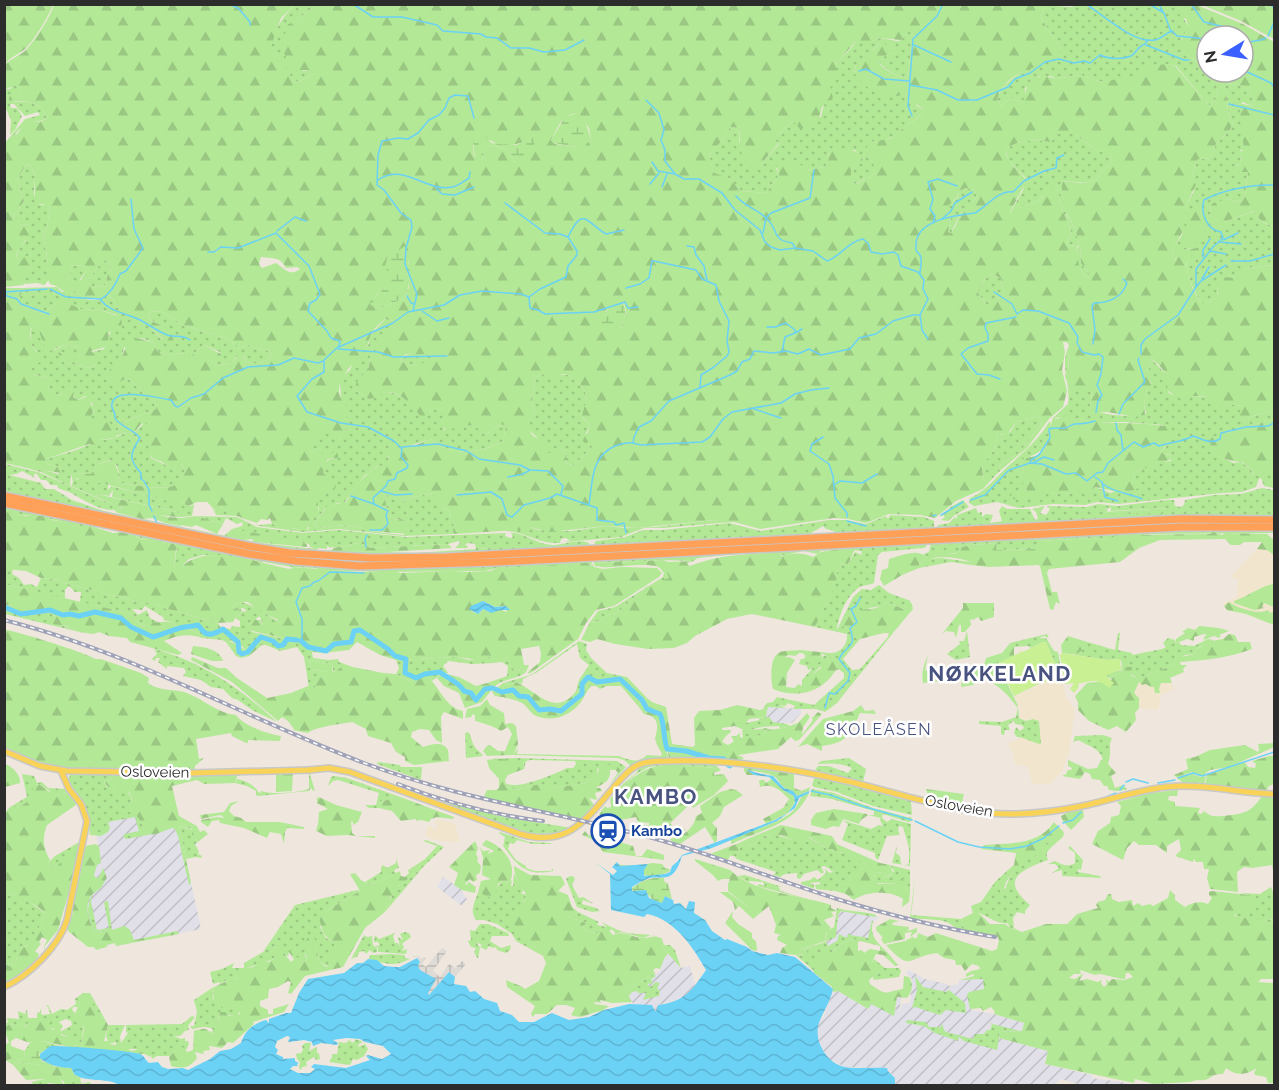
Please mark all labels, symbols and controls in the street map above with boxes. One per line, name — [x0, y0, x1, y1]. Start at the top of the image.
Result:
north arrow — [1195, 24, 1255, 84]
text: N — [1200, 49, 1221, 65]
district label: NØKKELAND — [928, 661, 1072, 686]
district label: SKOLEÅSEN — [826, 719, 932, 739]
street label: Osloveien — [121, 762, 189, 782]
district label: KAMBO — [614, 784, 698, 809]
street label: Osloveien — [924, 791, 994, 821]
station icon: Kambo — [590, 813, 626, 849]
place label: Kambo — [631, 822, 682, 840]

